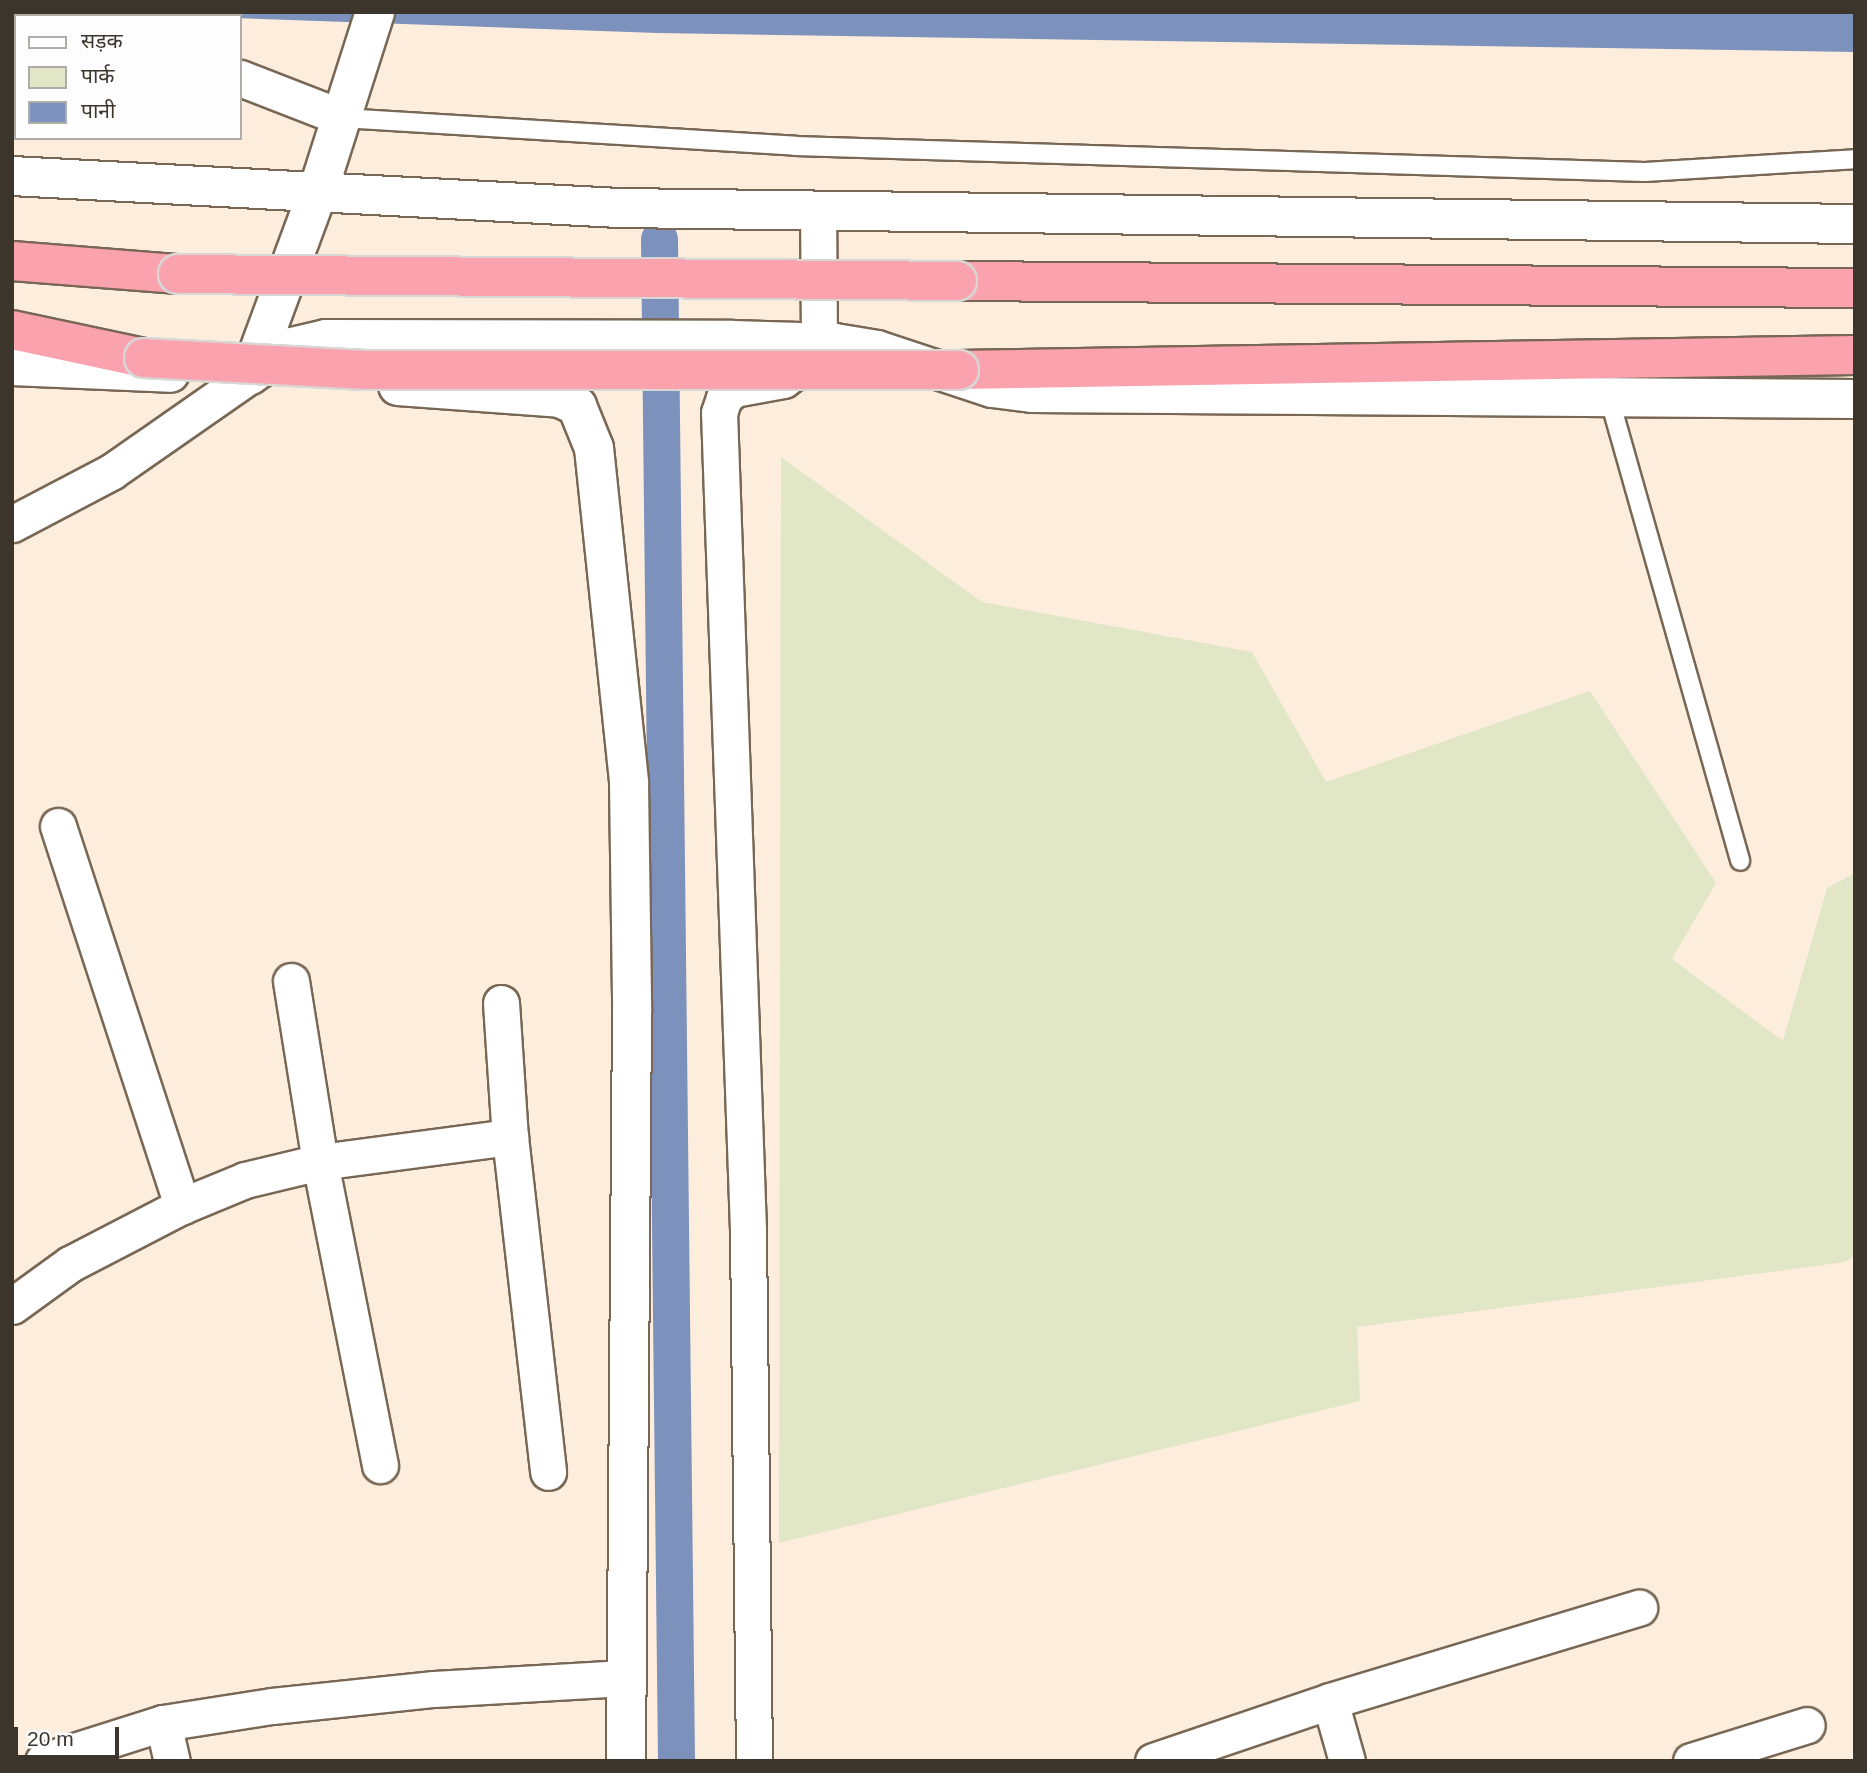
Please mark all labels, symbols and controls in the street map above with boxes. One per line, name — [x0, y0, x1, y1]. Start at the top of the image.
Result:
legend — [14, 14, 242, 140]
text: सड़क — [81, 29, 123, 52]
text: पार्क — [81, 64, 115, 87]
text: पानी — [81, 99, 115, 122]
scale bar — [18, 1714, 122, 1758]
text: 20 m — [27, 1727, 74, 1750]

